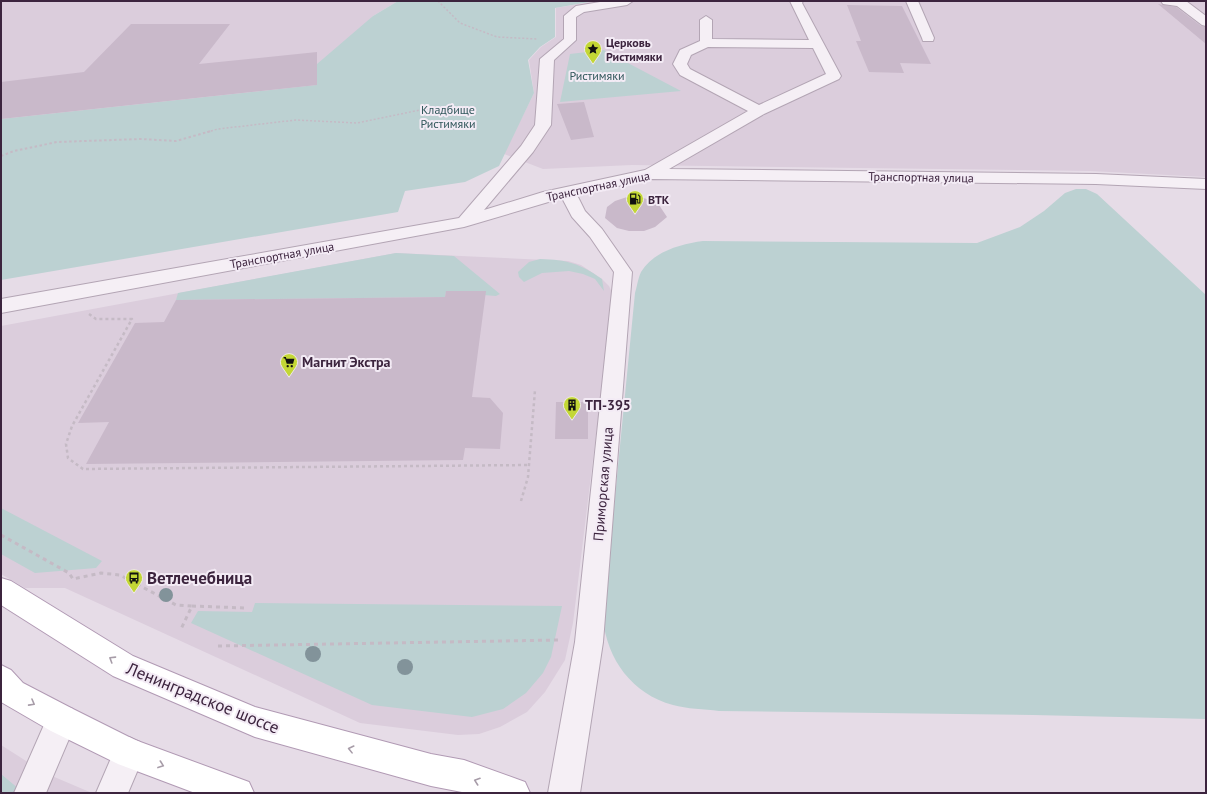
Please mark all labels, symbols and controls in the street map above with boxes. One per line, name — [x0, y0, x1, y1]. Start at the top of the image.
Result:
place label: Церковь Ристимяки — [606, 35, 662, 64]
place icon: Церковь Ристимяки — [583, 39, 603, 64]
park label: Ристимяки — [569, 68, 625, 83]
park label: Кладбище Ристимяки — [420, 102, 476, 131]
street label: Транспортная улица — [545, 168, 651, 204]
street label: Транспортная улица — [868, 169, 974, 185]
fuel station icon: ВТК — [625, 189, 645, 214]
place label: ВТК — [648, 192, 670, 207]
street label: Транспортная улица — [229, 238, 335, 272]
supermarket icon: Магнит Экстра — [279, 352, 299, 377]
place label: Магнит Экстра — [302, 353, 391, 371]
building icon: ТП-395 — [562, 395, 582, 420]
place label: ТП-395 — [585, 396, 631, 414]
street label: Приморская улица — [589, 426, 617, 542]
place label: Ветлечебница — [147, 567, 252, 589]
bus stop icon: Ветлечебница — [124, 568, 144, 593]
one-way arrow — [109, 657, 116, 664]
street label: Ленинградское шоссе — [123, 657, 283, 739]
one-way arrow — [28, 698, 35, 706]
one-way arrow — [348, 745, 355, 754]
one-way arrow — [158, 760, 165, 769]
one-way arrow — [474, 777, 481, 785]

